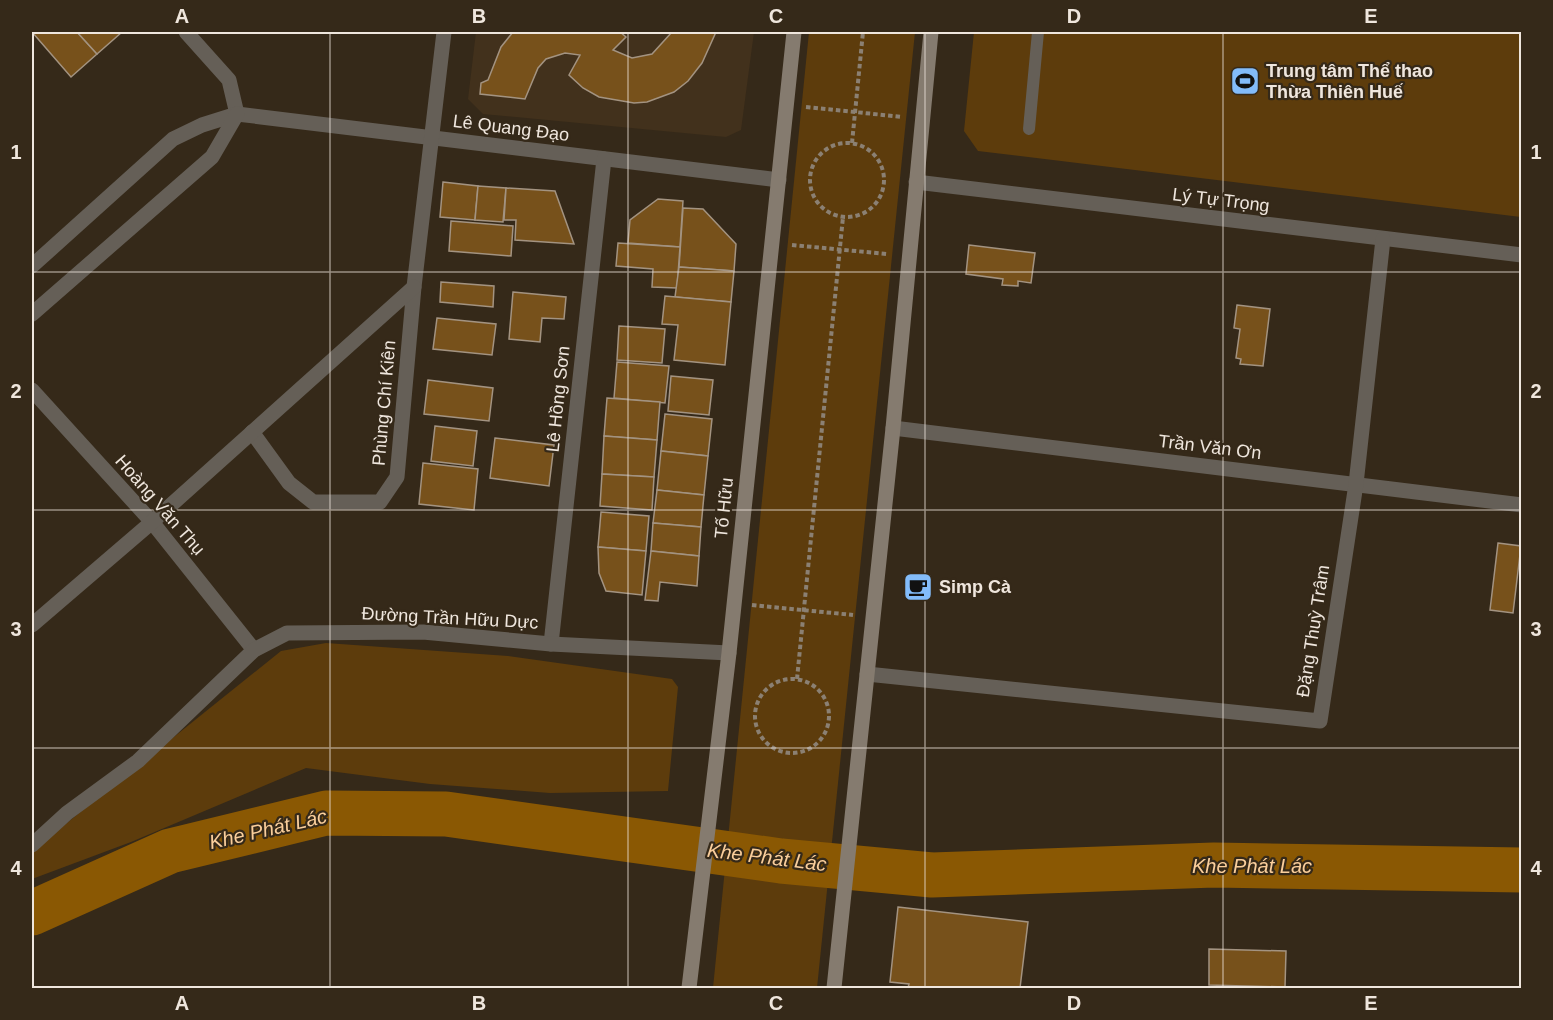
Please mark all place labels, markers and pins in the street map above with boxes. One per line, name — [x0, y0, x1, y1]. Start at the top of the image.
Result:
place label: Trung tâm Thể thao Thừa Thiên Huế — [1266, 61, 1433, 102]
sports icon: Trung tâm Thể thao Thừa Thiên Huế — [1229, 65, 1261, 97]
cafe icon: Simp Cà — [902, 571, 934, 603]
place label: Simp Cà — [939, 577, 1012, 597]

